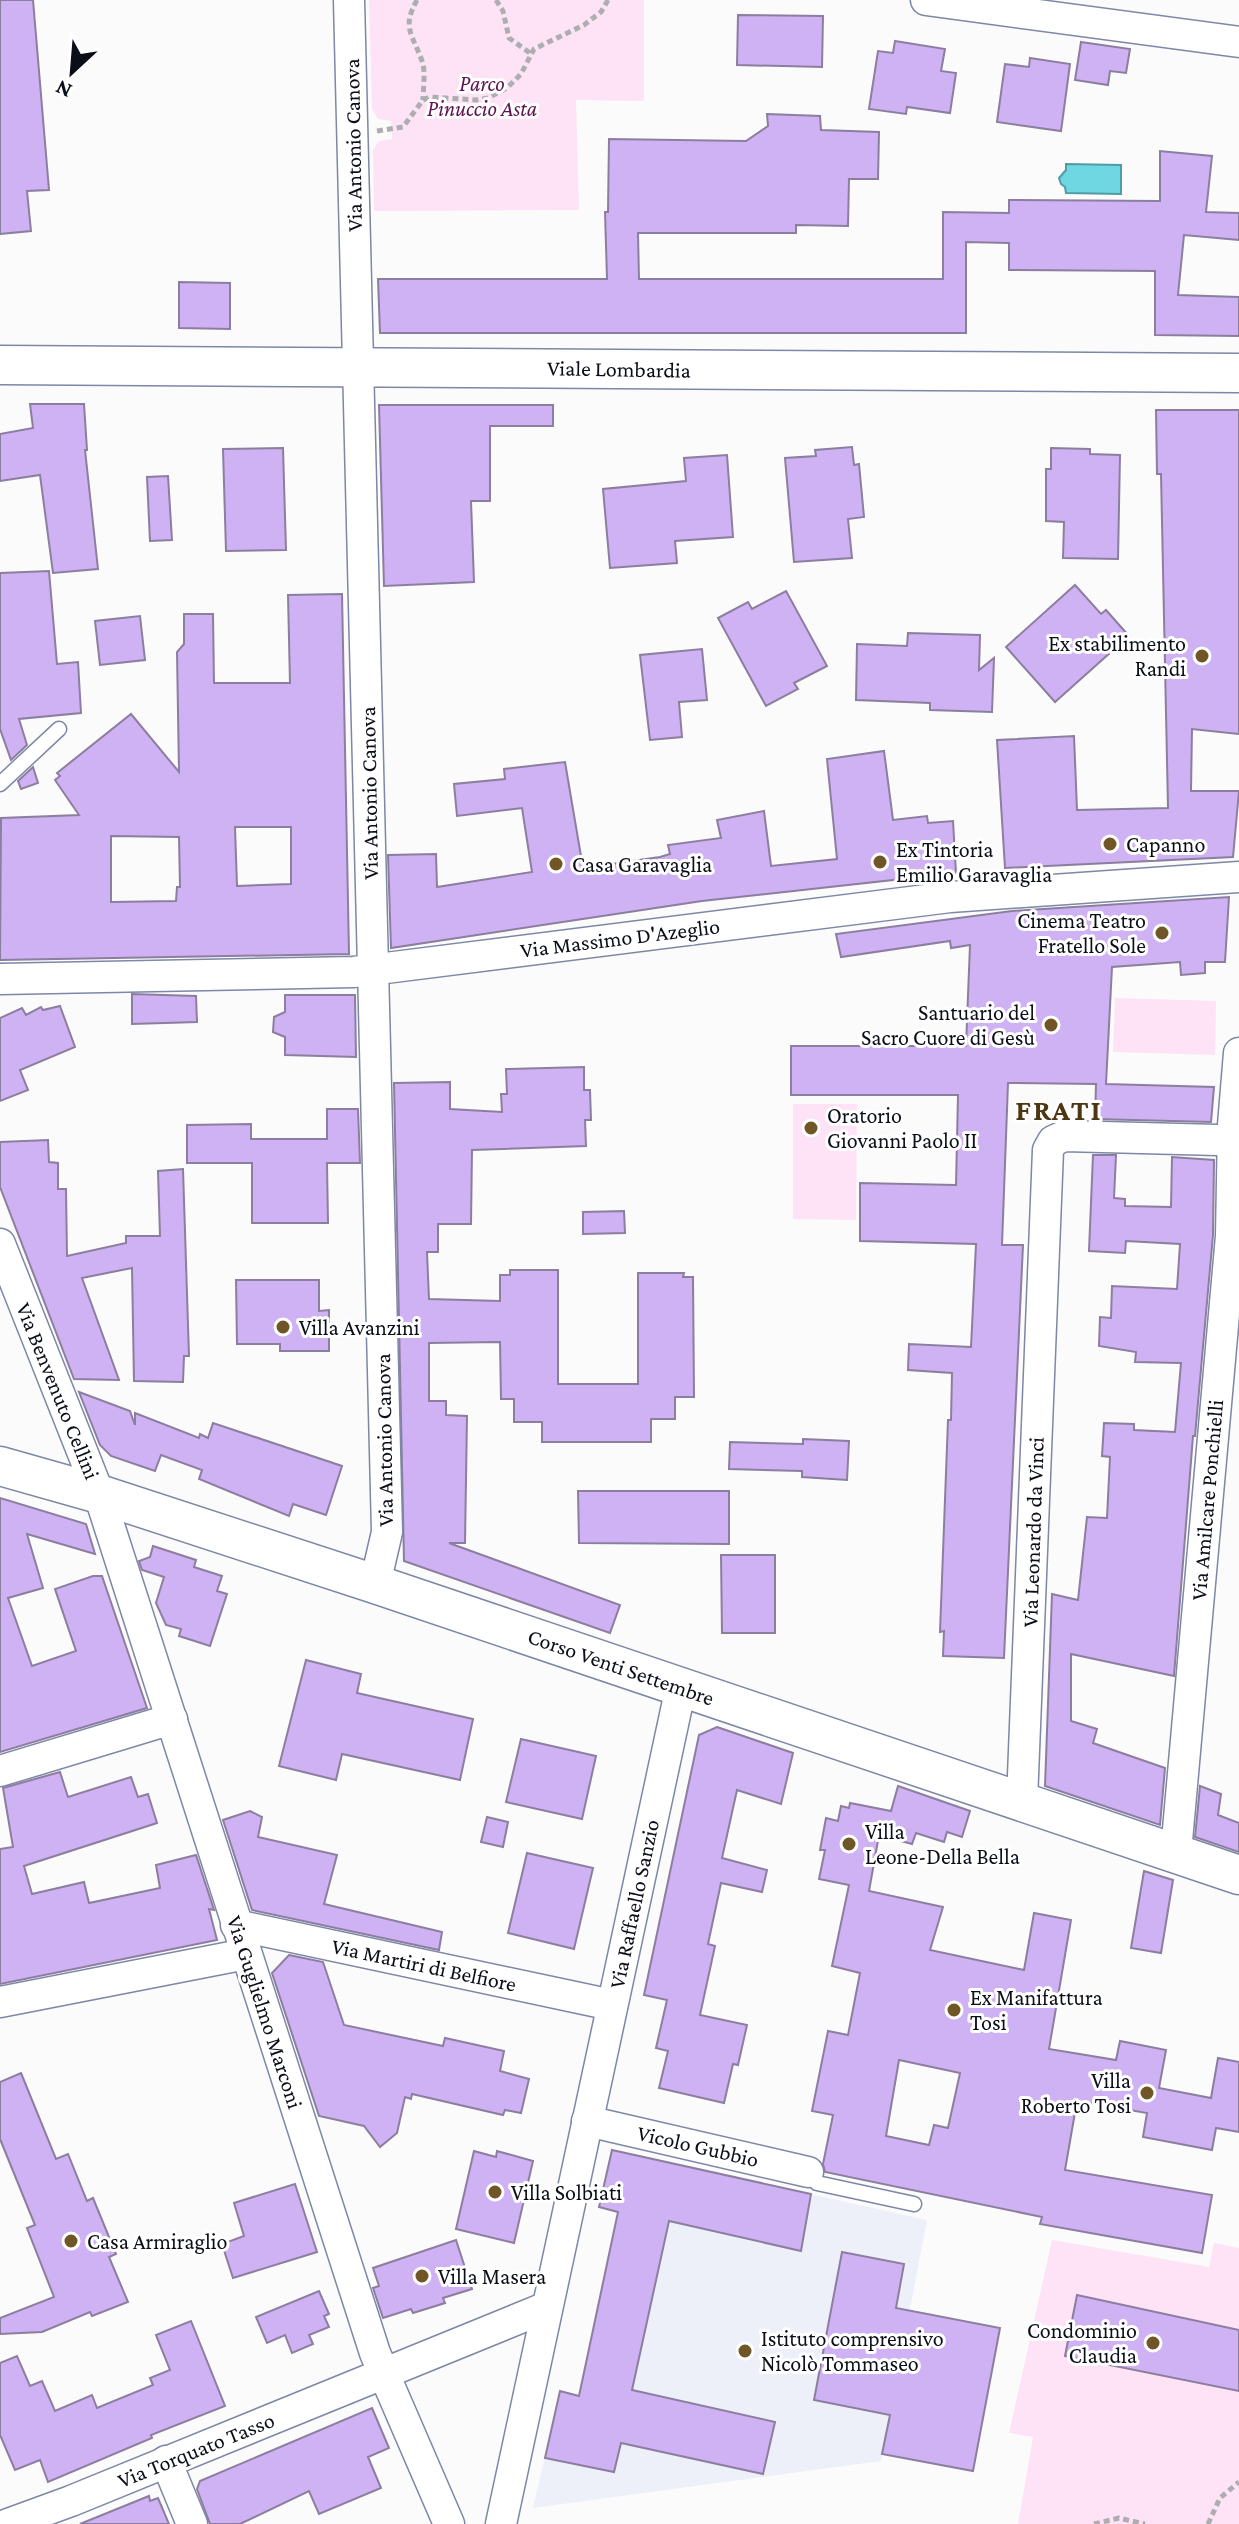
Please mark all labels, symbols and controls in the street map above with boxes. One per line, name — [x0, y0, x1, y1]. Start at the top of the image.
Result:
north arrow — [32, 32, 112, 112]
street label: Via Antonio Canova — [339, 58, 367, 232]
park label: Parco Pinuccio Asta — [427, 71, 537, 121]
text: N — [51, 75, 76, 104]
street label: Viale Lombardia — [547, 355, 691, 383]
place label: Ex stabilimento Randi — [1048, 631, 1186, 681]
marker: Ex stabilimento Randi — [1193, 647, 1211, 665]
street label: Via Antonio Canova — [355, 706, 383, 880]
place label: Capanno — [1126, 832, 1205, 857]
marker: Capanno — [1101, 835, 1119, 853]
place label: Ex Tintoria Emilio Garavaglia — [896, 837, 1052, 887]
place label: Casa Garavaglia — [572, 852, 712, 877]
marker: Ex Tintoria Emilio Garavaglia — [871, 853, 889, 871]
marker: Casa Garavaglia — [547, 855, 565, 873]
place label: Cinema Teatro Fratello Sole — [1017, 908, 1146, 958]
street label: Via Massimo D'Azeglio — [519, 913, 721, 963]
marker: Cinema Teatro Fratello Sole — [1153, 924, 1171, 942]
place label: Santuario del Sacro Cuore di Gesù — [861, 1000, 1035, 1050]
marker: Santuario del Sacro Cuore di Gesù — [1042, 1016, 1060, 1034]
district label: FRATI — [1015, 1093, 1103, 1126]
place label: Oratorio Giovanni Paolo II — [827, 1103, 977, 1153]
marker: Oratorio Giovanni Paolo II — [802, 1119, 820, 1137]
street label: Via Benvenuto Cellini — [11, 1299, 105, 1483]
place label: Villa Avanzini — [299, 1315, 420, 1340]
marker: Villa Avanzini — [274, 1318, 292, 1336]
street label: Via Antonio Canova — [370, 1353, 398, 1527]
street label: Via Amilcare Ponchielli — [1186, 1398, 1228, 1601]
street label: Via Leonardo da Vinci — [1017, 1436, 1049, 1628]
street label: Corso Venti Settembre — [525, 1623, 717, 1711]
street label: Via Raffaello Sanzio — [604, 1817, 664, 1991]
place label: Villa Leone-Della Bella — [865, 1819, 1020, 1869]
marker: Villa Leone-Della Bella — [840, 1835, 858, 1853]
street label: Via Guglielmo Marconi — [222, 1912, 308, 2112]
street label: Via Martiri di Belfiore — [330, 1933, 518, 1997]
place label: Ex Manifattura Tosi — [970, 1985, 1103, 2035]
marker: Ex Manifattura Tosi — [945, 2001, 963, 2019]
place label: Villa Roberto Tosi — [1021, 2068, 1131, 2118]
marker: Villa Roberto Tosi — [1138, 2084, 1156, 2102]
street label: Vicolo Gubbio — [635, 2120, 761, 2172]
place label: Villa Solbiati — [511, 2180, 622, 2205]
marker: Villa Solbiati — [486, 2183, 504, 2201]
place label: Casa Armiraglio — [87, 2229, 228, 2254]
marker: Casa Armiraglio — [62, 2232, 80, 2250]
place label: Villa Masera — [438, 2264, 546, 2289]
marker: Villa Masera — [413, 2267, 431, 2285]
place label: Condominio Claudia — [1027, 2318, 1137, 2368]
place label: Istituto comprensivo Nicolò Tommaseo — [761, 2326, 944, 2376]
marker: Condominio Claudia — [1144, 2334, 1162, 2352]
marker: Istituto comprensivo Nicolò Tommaseo — [736, 2342, 754, 2360]
street label: Via Torquato Tasso — [114, 2407, 278, 2493]

